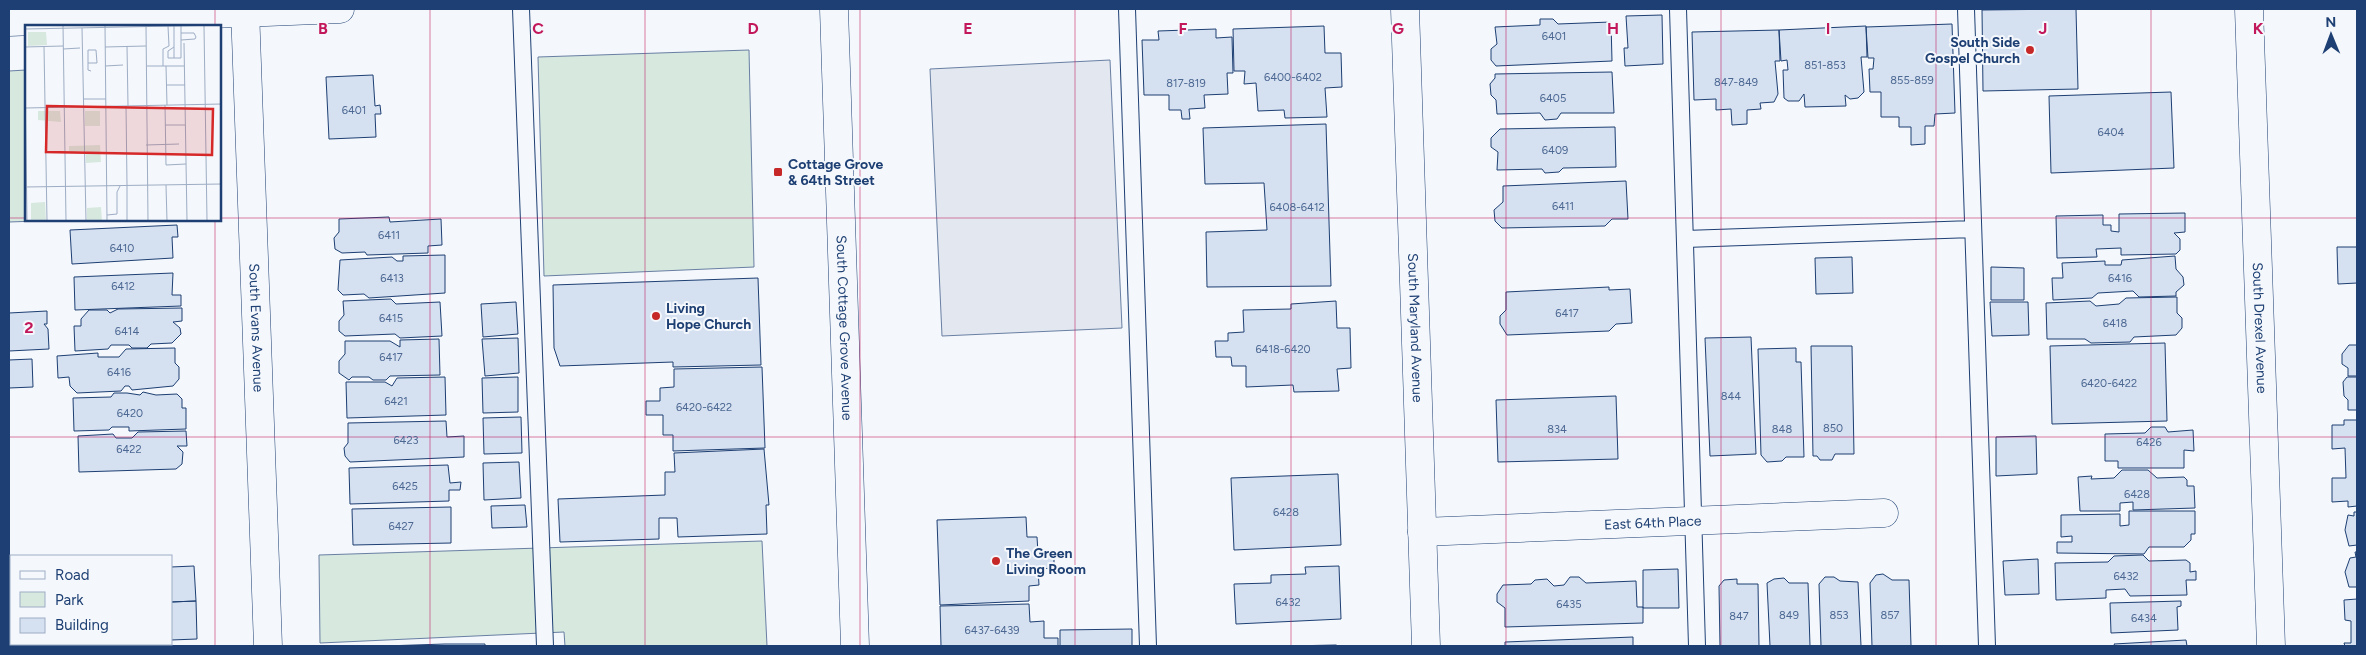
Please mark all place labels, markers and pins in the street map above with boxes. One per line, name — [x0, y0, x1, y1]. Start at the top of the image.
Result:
place label: South Side Gospel Church — [1925, 34, 2020, 67]
marker: South Side Gospel Church — [2024, 44, 2036, 56]
place label: Cottage Grove & 64th Street — [788, 156, 883, 189]
marker: Cottage Grove & 64th Street — [772, 166, 784, 178]
place label: Living Hope Church — [666, 300, 751, 333]
marker: Living Hope Church — [650, 310, 662, 322]
place label: The Green Living Room — [1006, 545, 1086, 578]
marker: The Green Living Room — [990, 555, 1002, 567]

